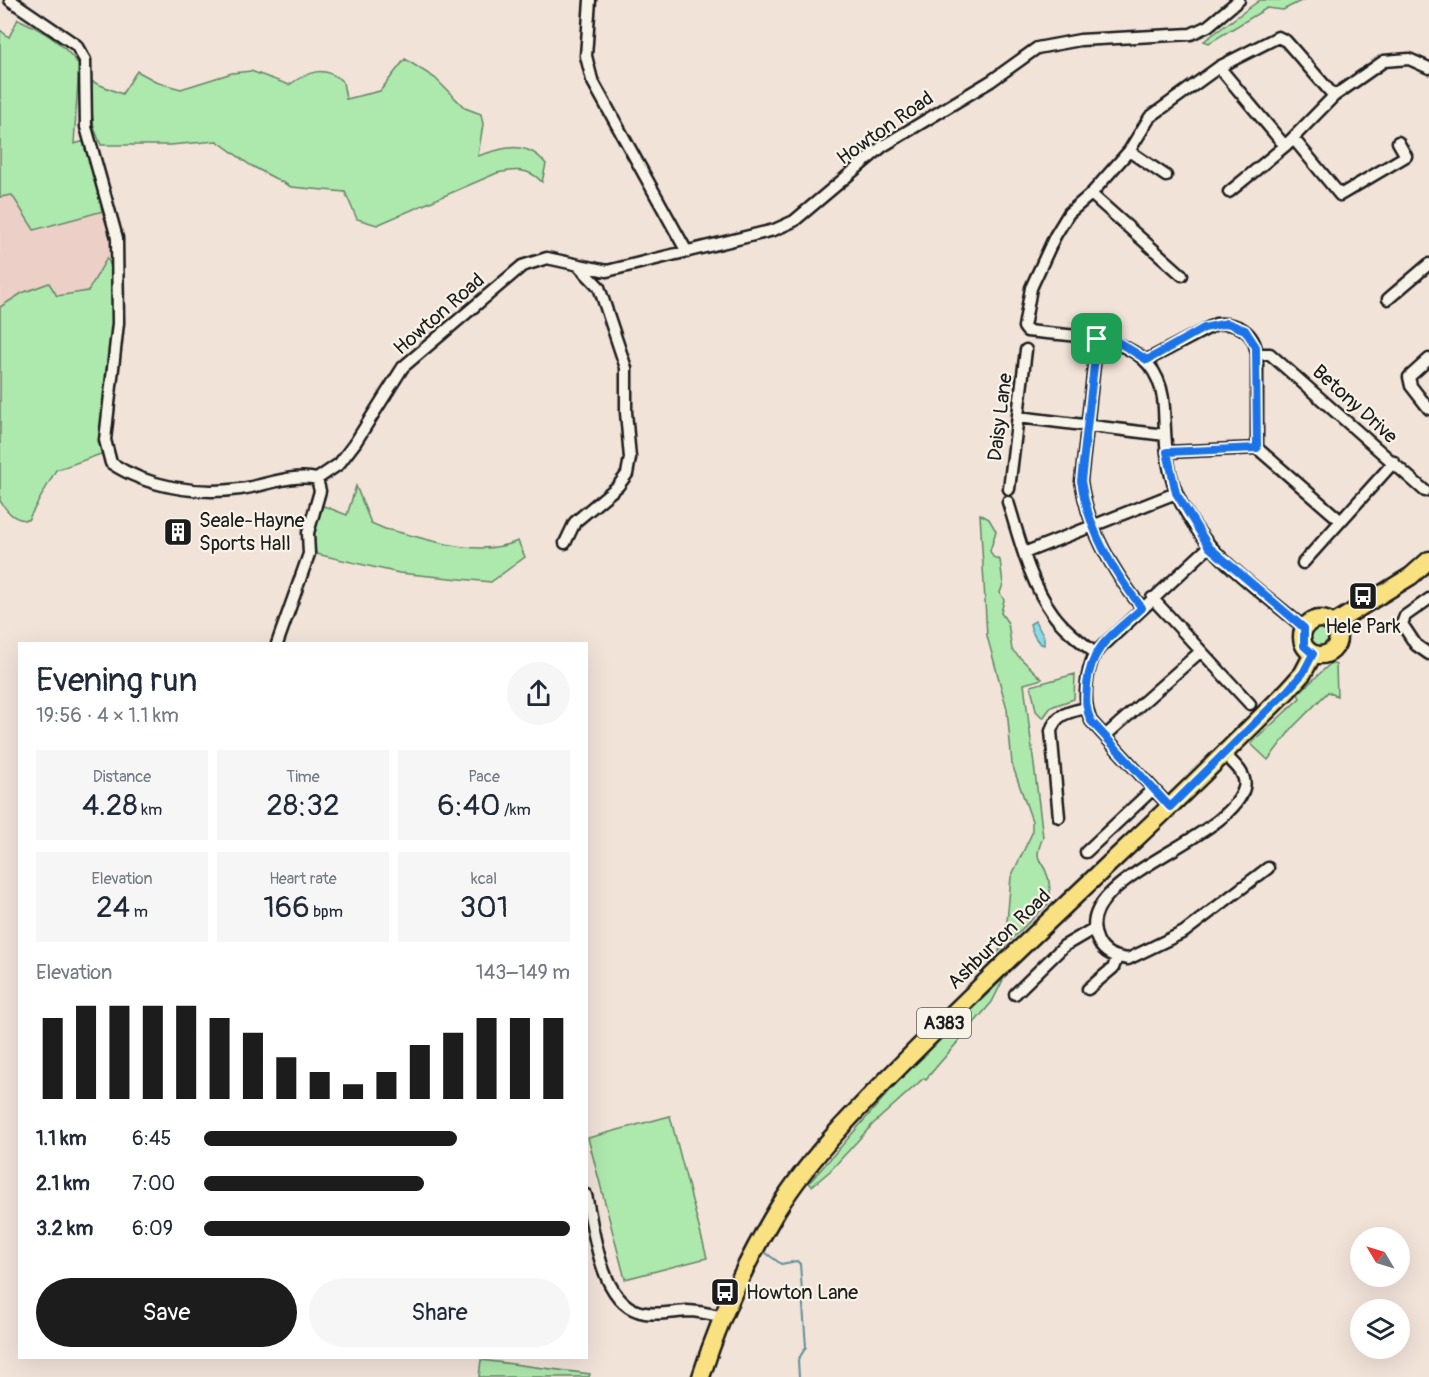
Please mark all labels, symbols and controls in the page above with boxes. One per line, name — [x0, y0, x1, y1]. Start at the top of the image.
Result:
street label: Howton Road — [832, 86, 938, 170]
street label: Howton Road — [388, 268, 490, 360]
pin — [1071, 313, 1122, 364]
icon: arrive — [1080, 322, 1113, 355]
street label: Betony Drive — [1307, 359, 1403, 449]
street label: Daisy Lane — [982, 371, 1018, 462]
place label: Seale-Hayne Sports Hall — [199, 508, 305, 556]
building icon: Seale-Hayne Sports Hall — [162, 516, 194, 548]
bus stop icon: Hele Park — [1347, 580, 1379, 612]
place label: Hele Park — [1325, 614, 1402, 639]
text: Evening run — [36, 660, 197, 701]
button: share — [507, 662, 570, 725]
text: 19:56 · 4 × 1.1 km — [36, 703, 179, 728]
text: Distance — [93, 767, 151, 787]
text: Time — [286, 767, 320, 787]
text: Pace — [468, 767, 500, 787]
text: 4.28 — [82, 787, 138, 824]
text: 28:32 — [266, 787, 340, 824]
text: 6:40 — [437, 787, 501, 824]
text: km — [138, 800, 162, 820]
text: /km — [501, 800, 531, 820]
text: Elevation — [92, 869, 152, 889]
text: Heart rate — [269, 869, 337, 889]
text: kcal — [471, 869, 497, 889]
street label: Ashburton Road — [942, 883, 1056, 995]
text: 24 — [96, 889, 130, 926]
text: 166 — [263, 889, 310, 926]
text: 301 — [460, 889, 508, 926]
text: m — [130, 902, 148, 922]
text: bpm — [310, 902, 343, 922]
text: Elevation — [36, 960, 112, 985]
text: 143–149 m — [476, 960, 570, 985]
road number: A383 — [917, 1008, 971, 1038]
text: 1.1 km — [36, 1126, 86, 1151]
text: 6:45 — [132, 1126, 171, 1151]
text: 2.1 km — [36, 1171, 90, 1196]
text: 7:00 — [132, 1171, 175, 1196]
text: 3.2 km — [36, 1216, 93, 1241]
text: 6:09 — [132, 1216, 173, 1241]
north arrow — [1350, 1227, 1410, 1287]
map controls — [1350, 1227, 1410, 1359]
bus stop icon: Howton Lane — [709, 1276, 741, 1308]
button: Save — [36, 1278, 297, 1347]
button: Share — [309, 1278, 570, 1347]
place label: Howton Lane — [746, 1280, 858, 1305]
button: layers — [1350, 1299, 1410, 1359]

